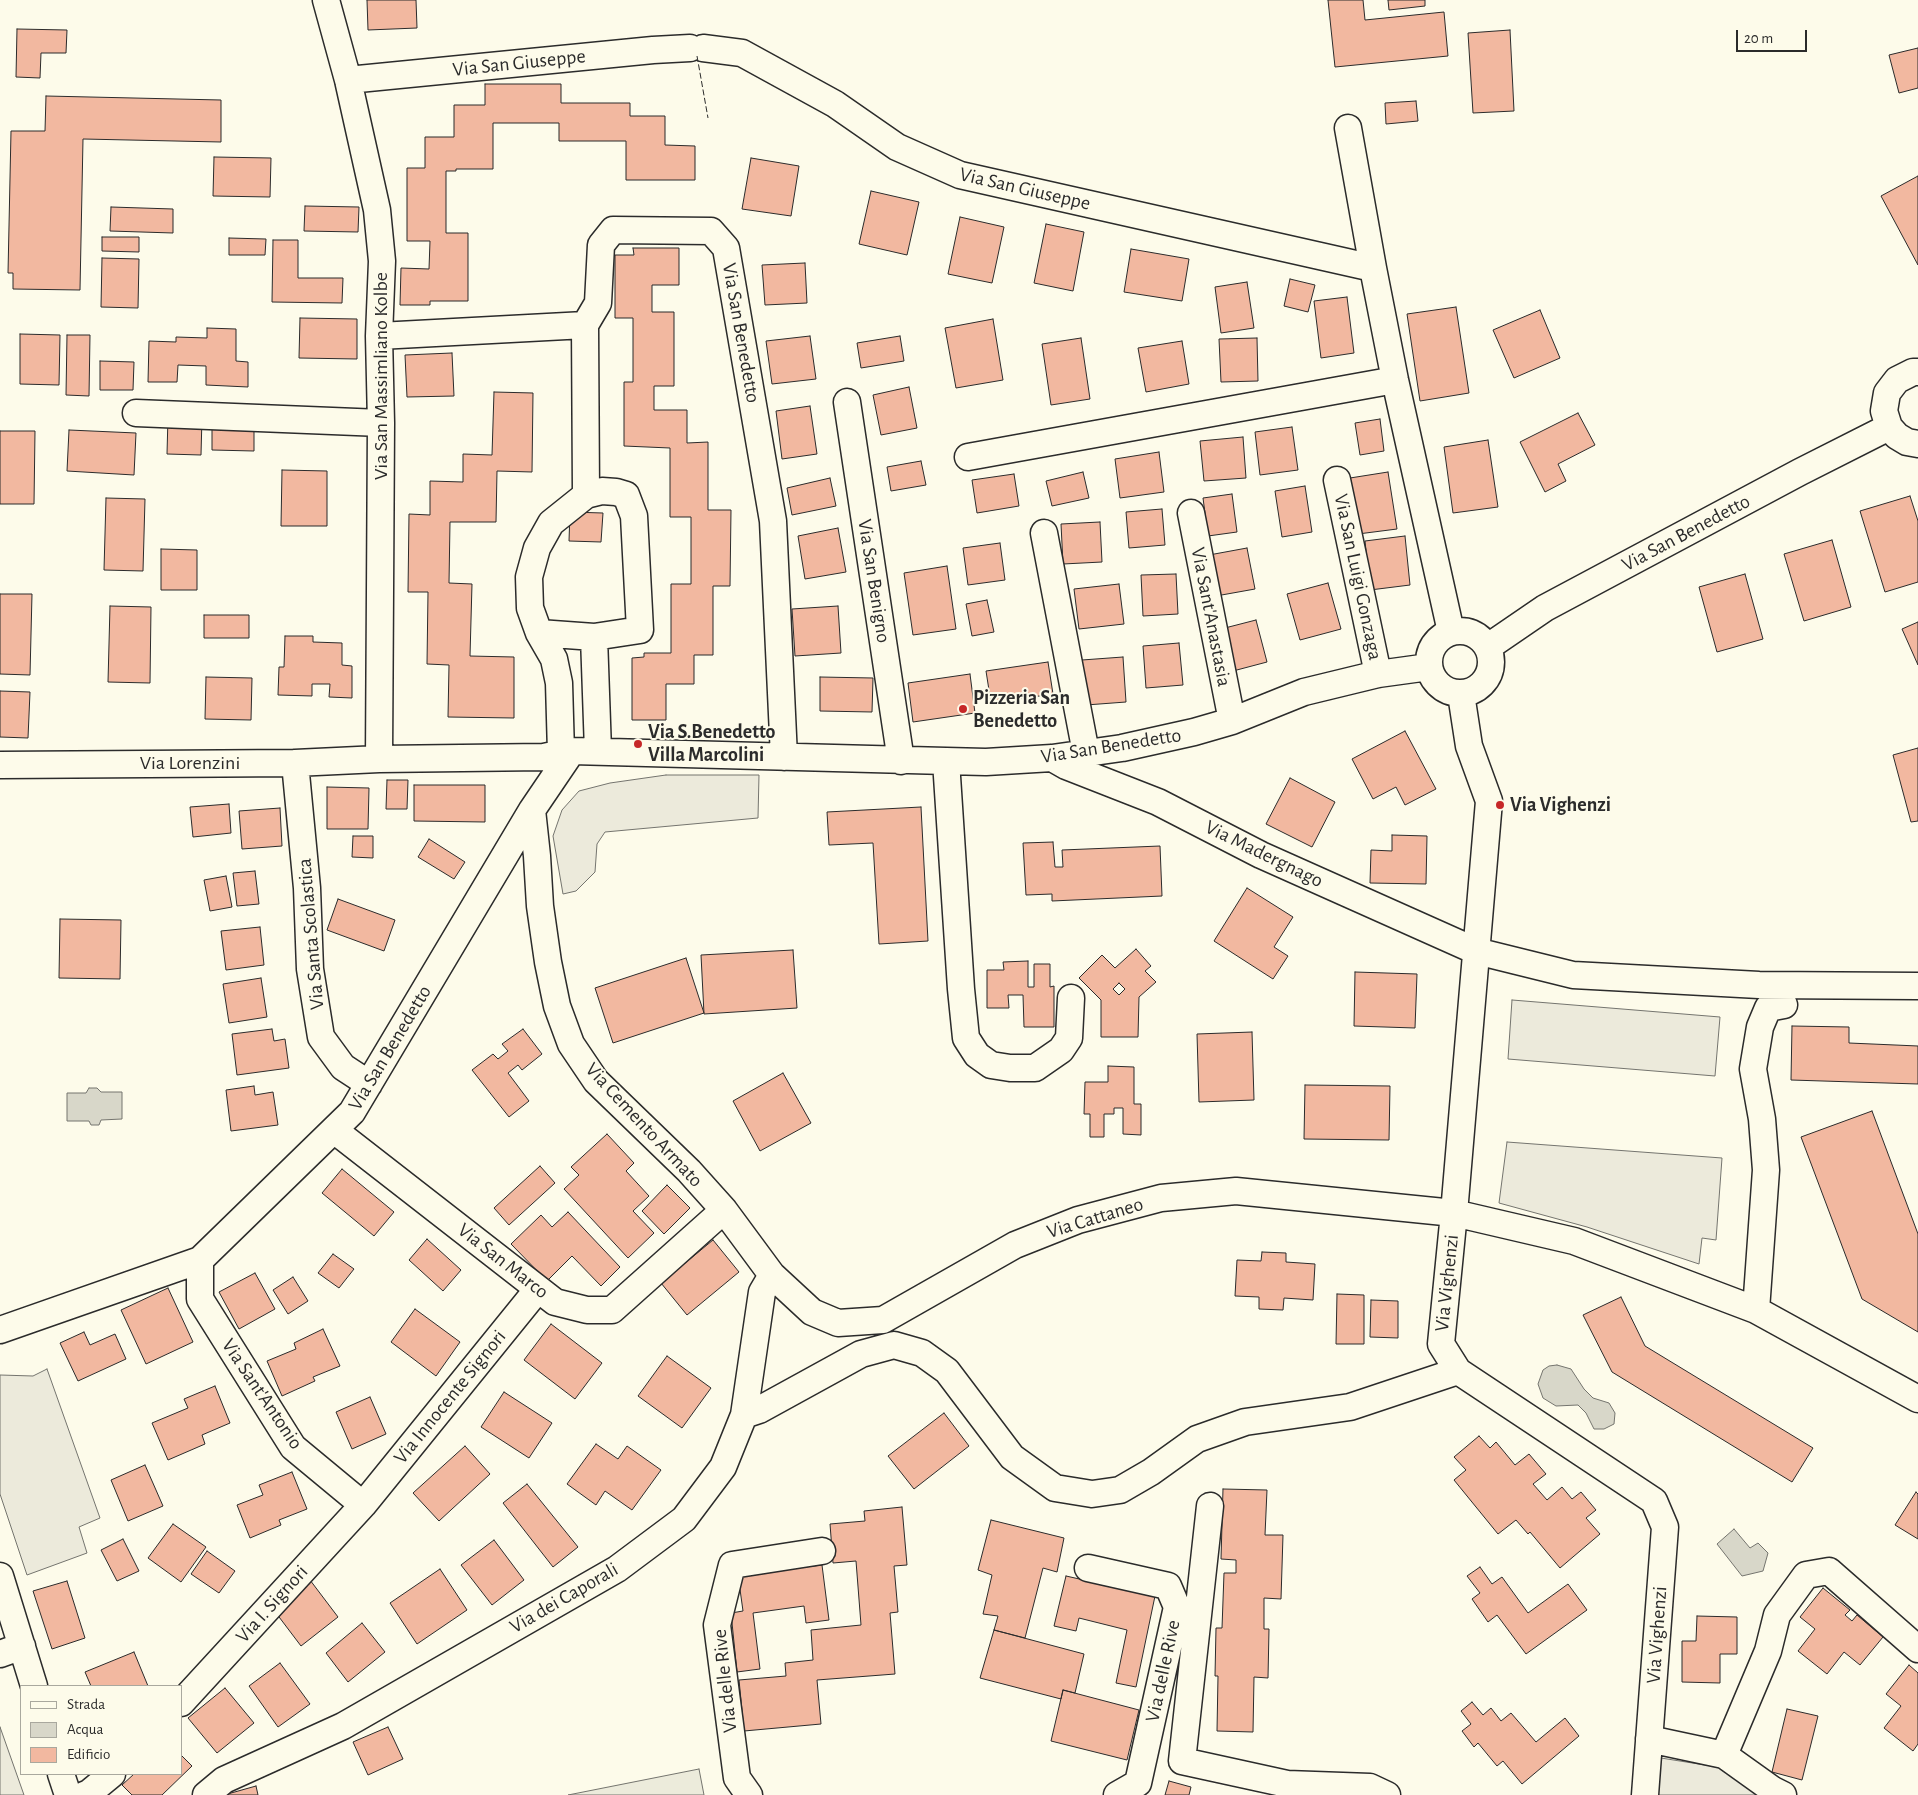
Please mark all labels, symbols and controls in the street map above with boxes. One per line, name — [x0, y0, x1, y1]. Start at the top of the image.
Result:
scale bar — [1738, 20, 1809, 52]
text: 20 m — [1744, 31, 1773, 46]
street label: Via San Giuseppe — [451, 44, 587, 82]
street label: Via San Giuseppe — [957, 162, 1093, 216]
street label: Via San Benedetto — [717, 261, 765, 405]
street label: Via San Massimliano Kolbe — [369, 272, 393, 480]
street label: Via San Benedetto — [1618, 489, 1754, 577]
street label: Via San Luigi Gonzaga — [1329, 492, 1387, 662]
street label: Via San Benigno — [852, 517, 896, 645]
street label: Via Sant'Anastasia — [1186, 545, 1236, 689]
place label: Pizzeria San Benedetto — [973, 686, 1070, 733]
marker: Pizzeria San Benedetto — [957, 703, 969, 715]
place label: Via S.Benedetto Villa Marcolini — [648, 720, 775, 767]
street label: Via San Benedetto — [1039, 723, 1183, 769]
marker: Via S.Benedetto Villa Marcolini — [632, 738, 644, 750]
street label: Via Lorenzini — [140, 751, 240, 775]
place label: Via Vighenzi — [1510, 793, 1611, 817]
marker: Via Vighenzi — [1494, 799, 1506, 811]
street label: Via Madergnago — [1201, 815, 1327, 893]
street label: Via Santa Scolastica — [292, 857, 330, 1011]
street label: Via San Benedetto — [343, 981, 437, 1115]
street label: Via Cemento Armato — [580, 1058, 708, 1192]
street label: Via Cattaneo — [1044, 1192, 1146, 1244]
street label: Via San Marco — [453, 1218, 553, 1304]
street label: Via Vighenzi — [1430, 1233, 1464, 1333]
street label: Via Innocente Signori — [389, 1325, 511, 1469]
street label: Via Sant'Antonio — [216, 1334, 308, 1454]
street label: Via dei Caporali — [506, 1557, 622, 1639]
street label: Via I. Signori — [231, 1560, 313, 1648]
street label: Via Vighenzi — [1642, 1586, 1672, 1684]
street label: Via delle Rive — [1140, 1618, 1186, 1724]
street label: Via delle Rive — [708, 1628, 742, 1734]
legend — [20, 1685, 182, 1775]
text: Strada — [67, 1697, 105, 1712]
text: Acqua — [67, 1722, 103, 1737]
text: Edificio — [67, 1747, 110, 1762]

